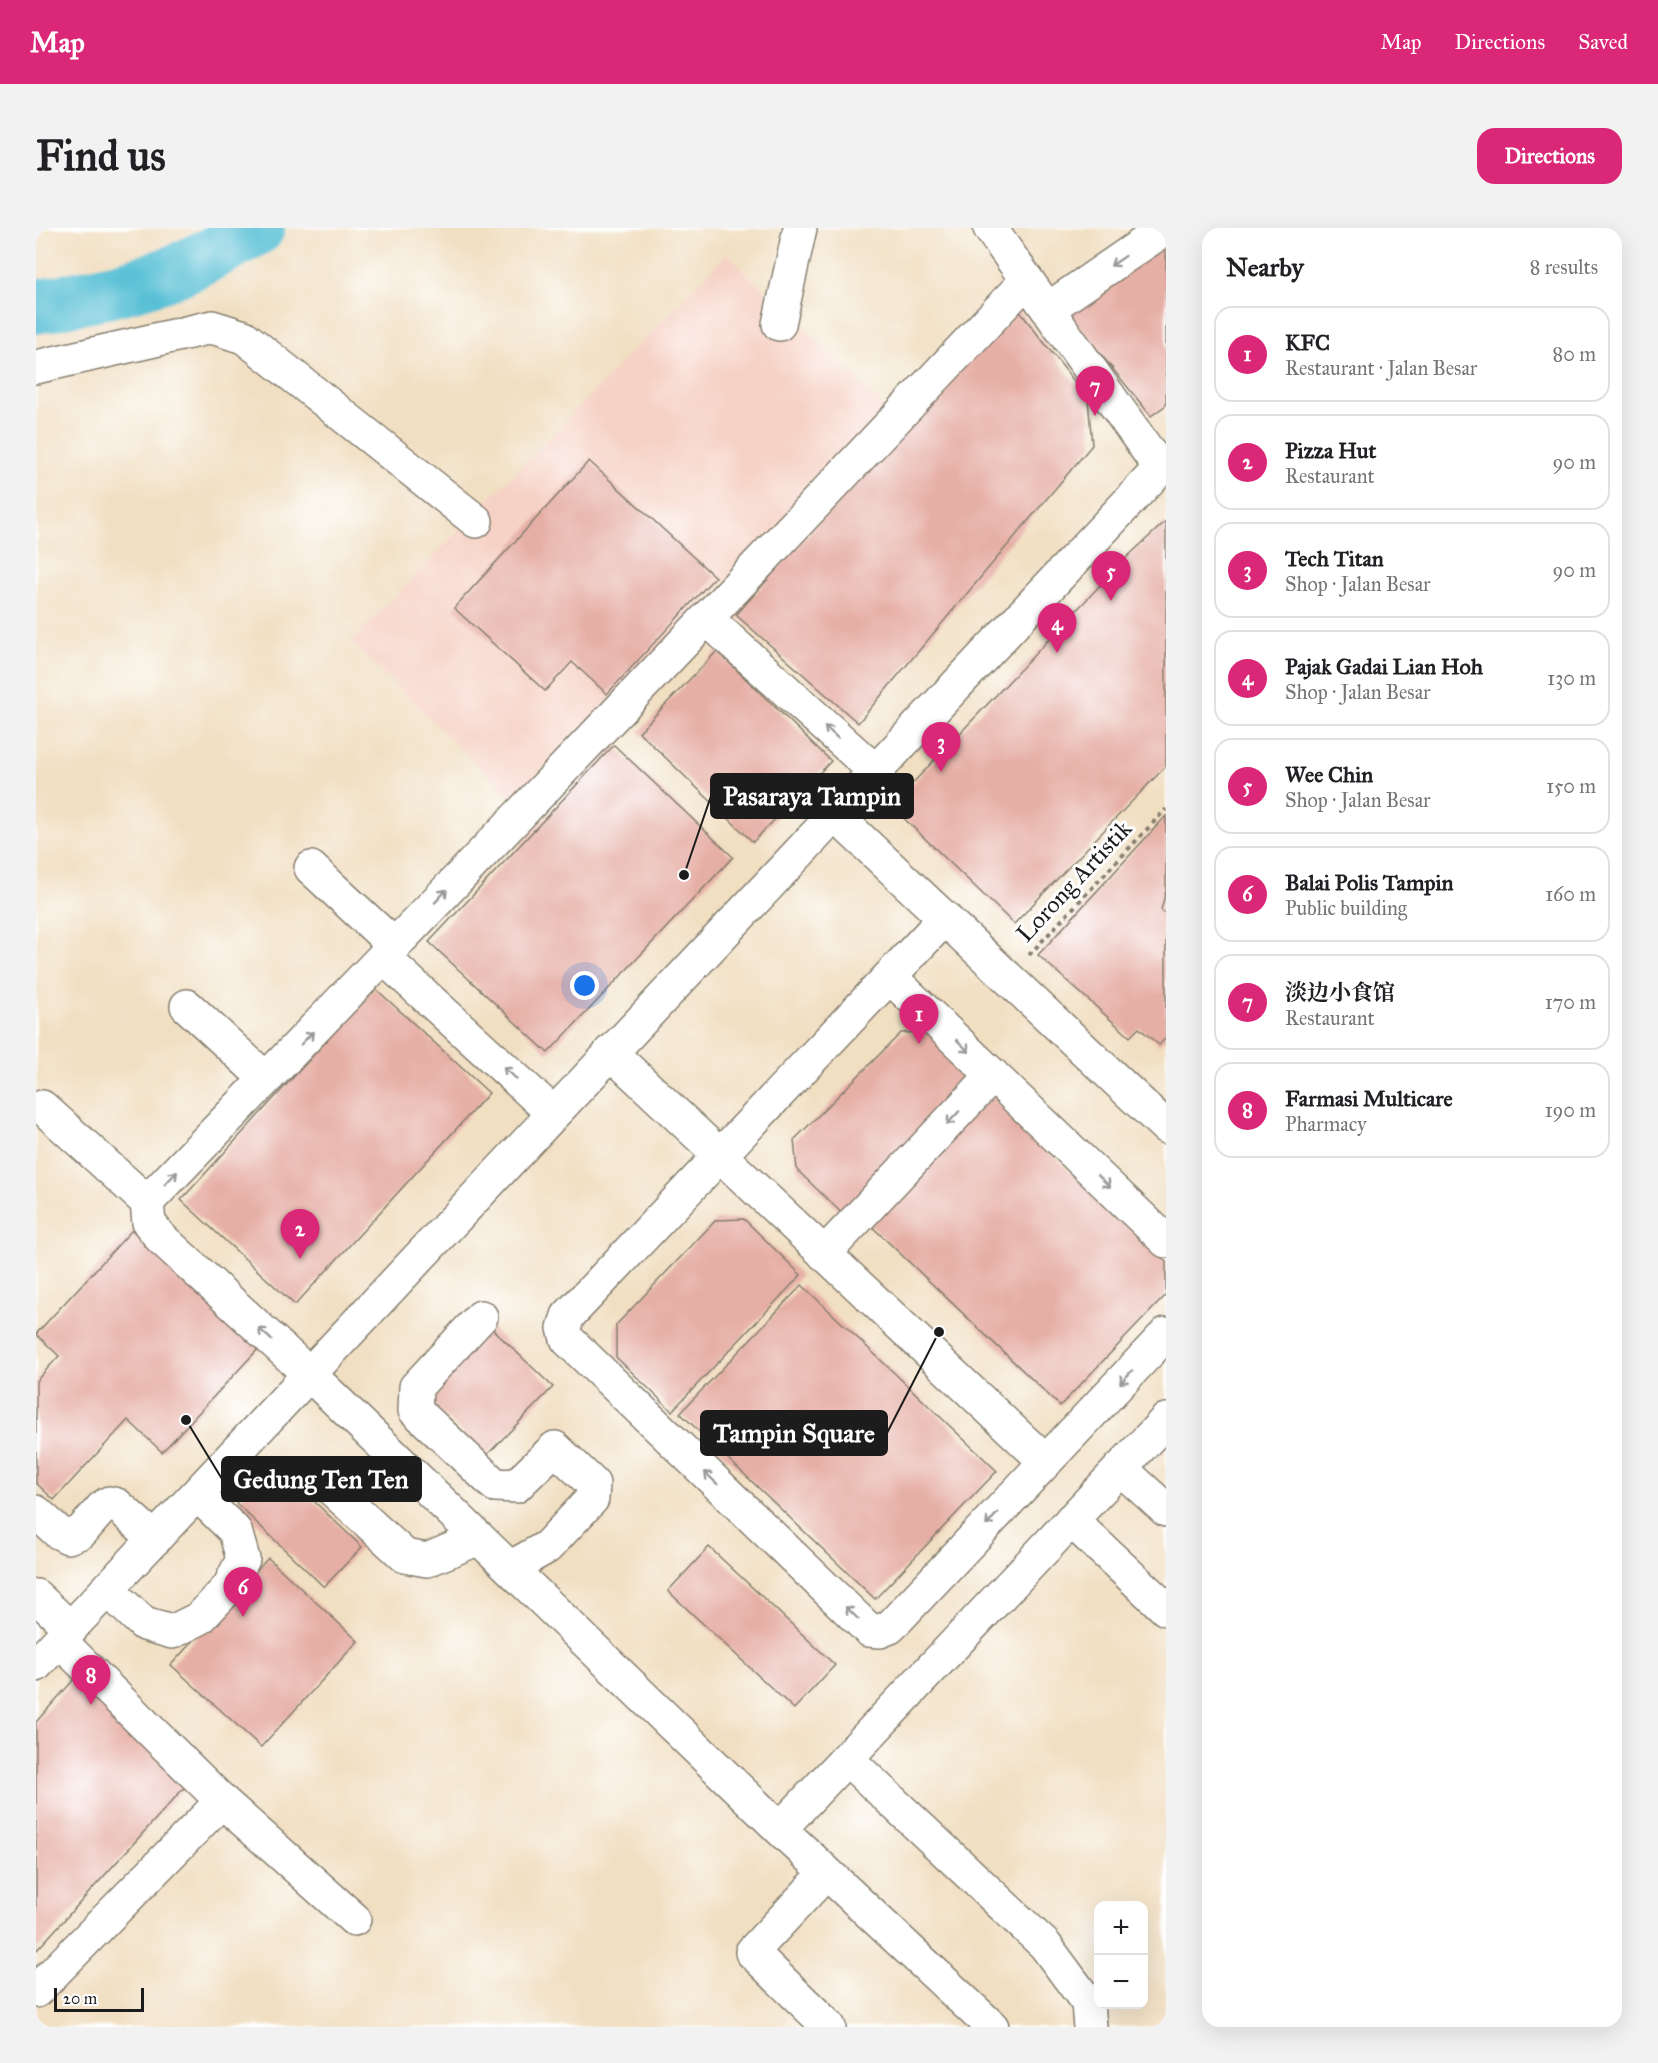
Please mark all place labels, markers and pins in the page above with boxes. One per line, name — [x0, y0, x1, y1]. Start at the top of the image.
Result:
pin: 7 — [1076, 366, 1114, 416]
pin: 5 — [1092, 552, 1130, 601]
pin: 4 — [1038, 604, 1076, 653]
pin: 3 — [922, 722, 960, 772]
callout: Pasaraya Tampin — [711, 774, 913, 818]
pin: 1 — [900, 994, 938, 1044]
pin: 2 — [280, 1210, 320, 1259]
callout: Tampin Square — [701, 1411, 887, 1455]
callout: Gedung Ten Ten — [222, 1457, 421, 1501]
pin: 6 — [224, 1568, 262, 1617]
pin: 8 — [72, 1656, 110, 1705]

